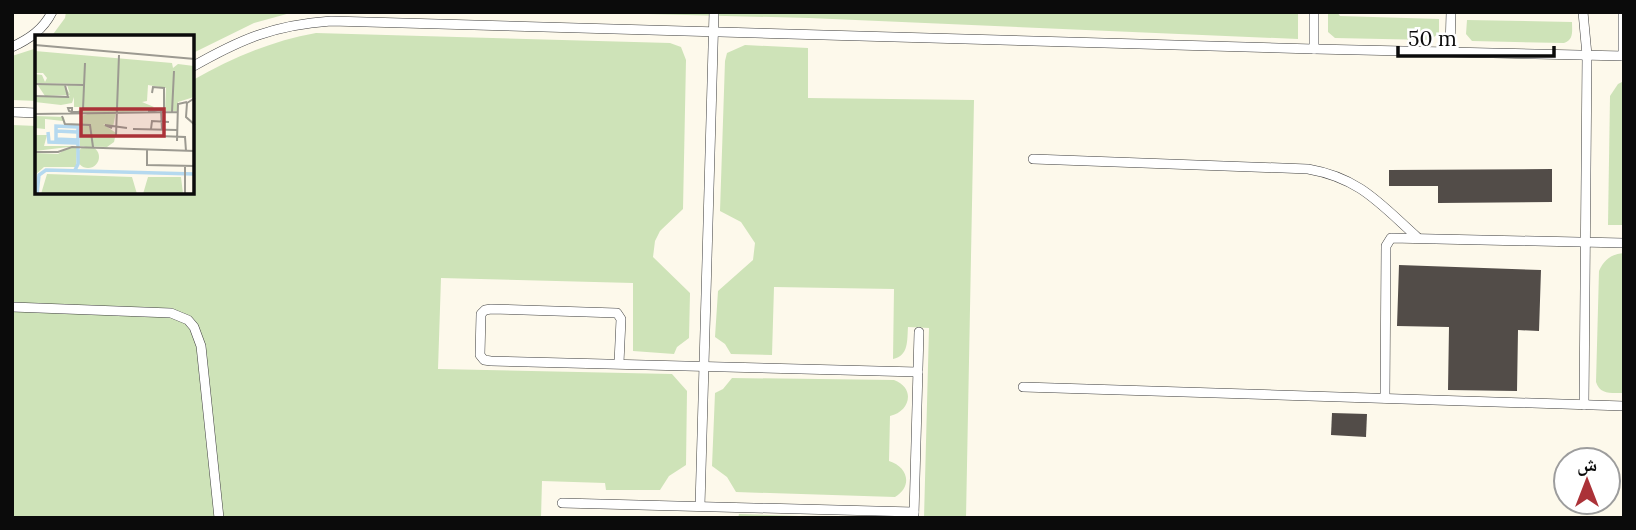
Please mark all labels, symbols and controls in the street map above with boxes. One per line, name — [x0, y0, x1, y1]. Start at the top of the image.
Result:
scale bar — [1398, 14, 1554, 58]
text: 50 m — [1408, 25, 1457, 52]
inset map — [35, 35, 194, 194]
north arrow — [1552, 446, 1622, 516]
text: ش — [1577, 452, 1597, 476]

